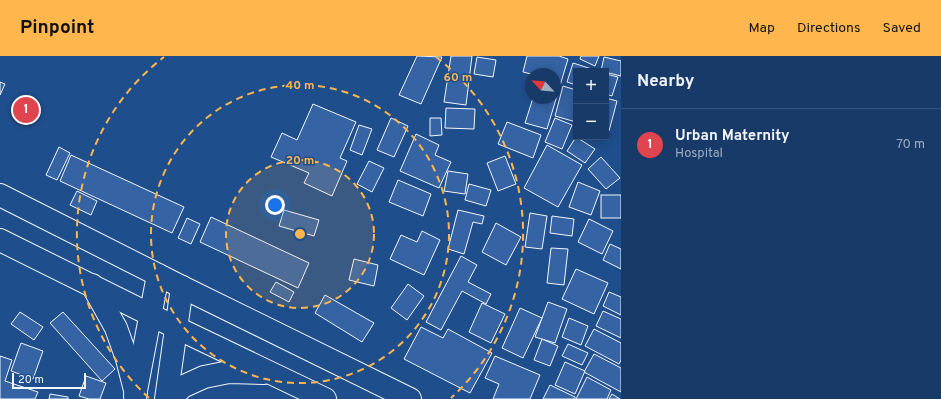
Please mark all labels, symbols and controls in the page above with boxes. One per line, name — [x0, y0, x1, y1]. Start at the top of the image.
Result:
text: Pinpoint — [20, 16, 95, 40]
text: Map — [749, 20, 775, 37]
text: Directions — [797, 20, 861, 37]
text: Saved — [883, 20, 921, 37]
north arrow — [525, 68, 561, 104]
map controls — [573, 68, 609, 140]
button: + — [573, 68, 609, 104]
text: 60 m — [444, 70, 472, 86]
text: Nearby — [637, 71, 694, 93]
text: 40 m — [285, 78, 315, 94]
pin: 1 — [13, 95, 39, 125]
button: − — [573, 104, 609, 140]
text: Urban Maternity — [675, 127, 789, 146]
text: 1 — [647, 137, 653, 153]
text: 70 m — [896, 137, 925, 153]
text: Hospital — [675, 146, 723, 162]
text: 20 m — [286, 153, 314, 169]
your location — [265, 195, 285, 215]
centre of rings — [293, 227, 307, 241]
scale bar — [12, 371, 86, 390]
text: 20 m — [18, 373, 44, 387]

